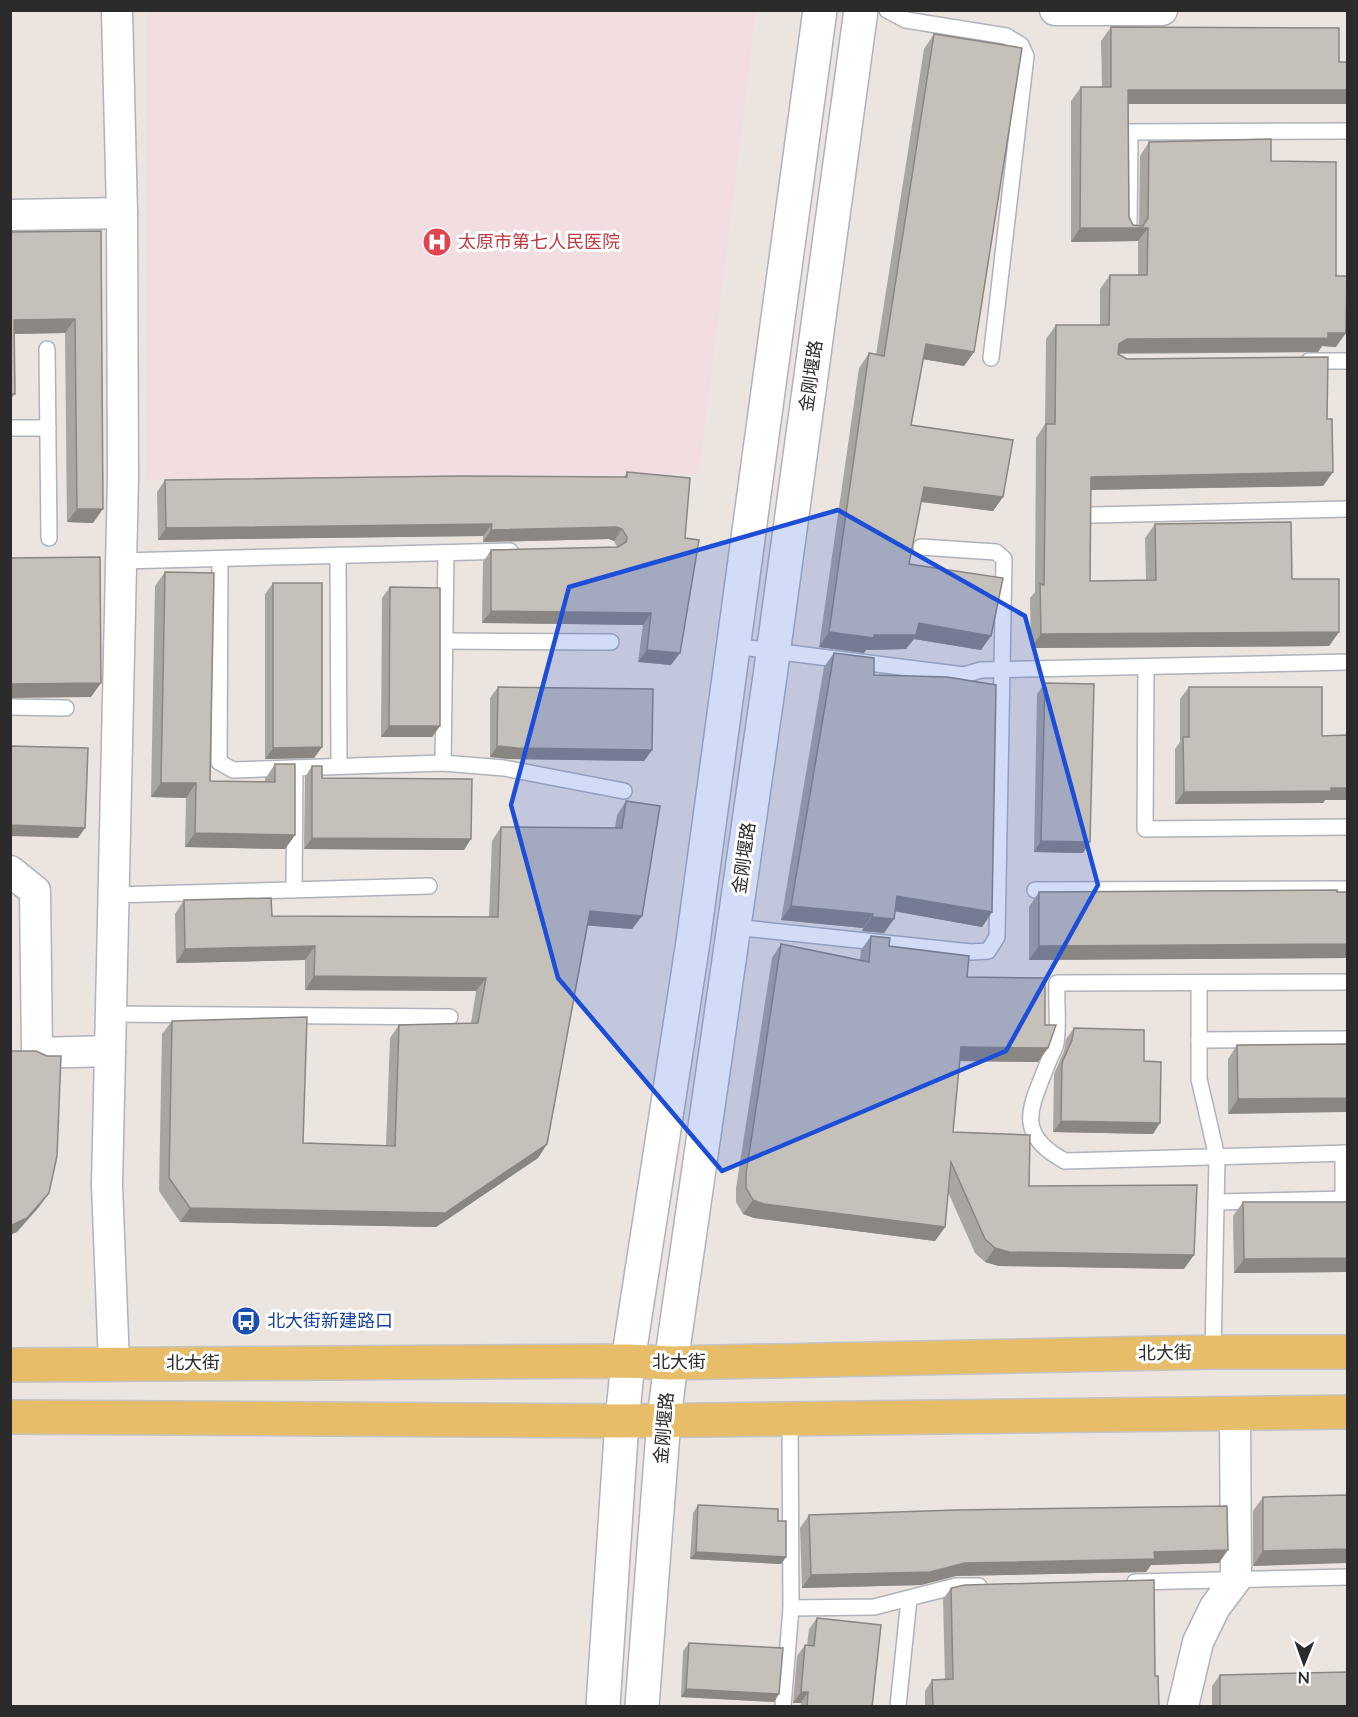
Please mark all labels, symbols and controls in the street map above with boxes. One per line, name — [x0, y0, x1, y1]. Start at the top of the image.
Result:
hospital icon: 太原市第七人民医院 — [421, 226, 453, 258]
place label: 太原市第七人民医院 — [458, 230, 620, 252]
street label: 金刚堰路 — [794, 339, 826, 413]
street label: 金刚堰路 — [727, 821, 759, 895]
bus stop icon: 北大街新建路口 — [230, 1305, 262, 1337]
place label: 北大街新建路口 — [267, 1309, 393, 1331]
street label: 北大街 — [1138, 1341, 1192, 1363]
street label: 北大街 — [652, 1350, 706, 1372]
street label: 北大街 — [166, 1351, 220, 1373]
street label: 金刚堰路 — [649, 1391, 677, 1465]
north arrow — [1274, 1633, 1334, 1693]
text: N — [1297, 1669, 1310, 1688]

